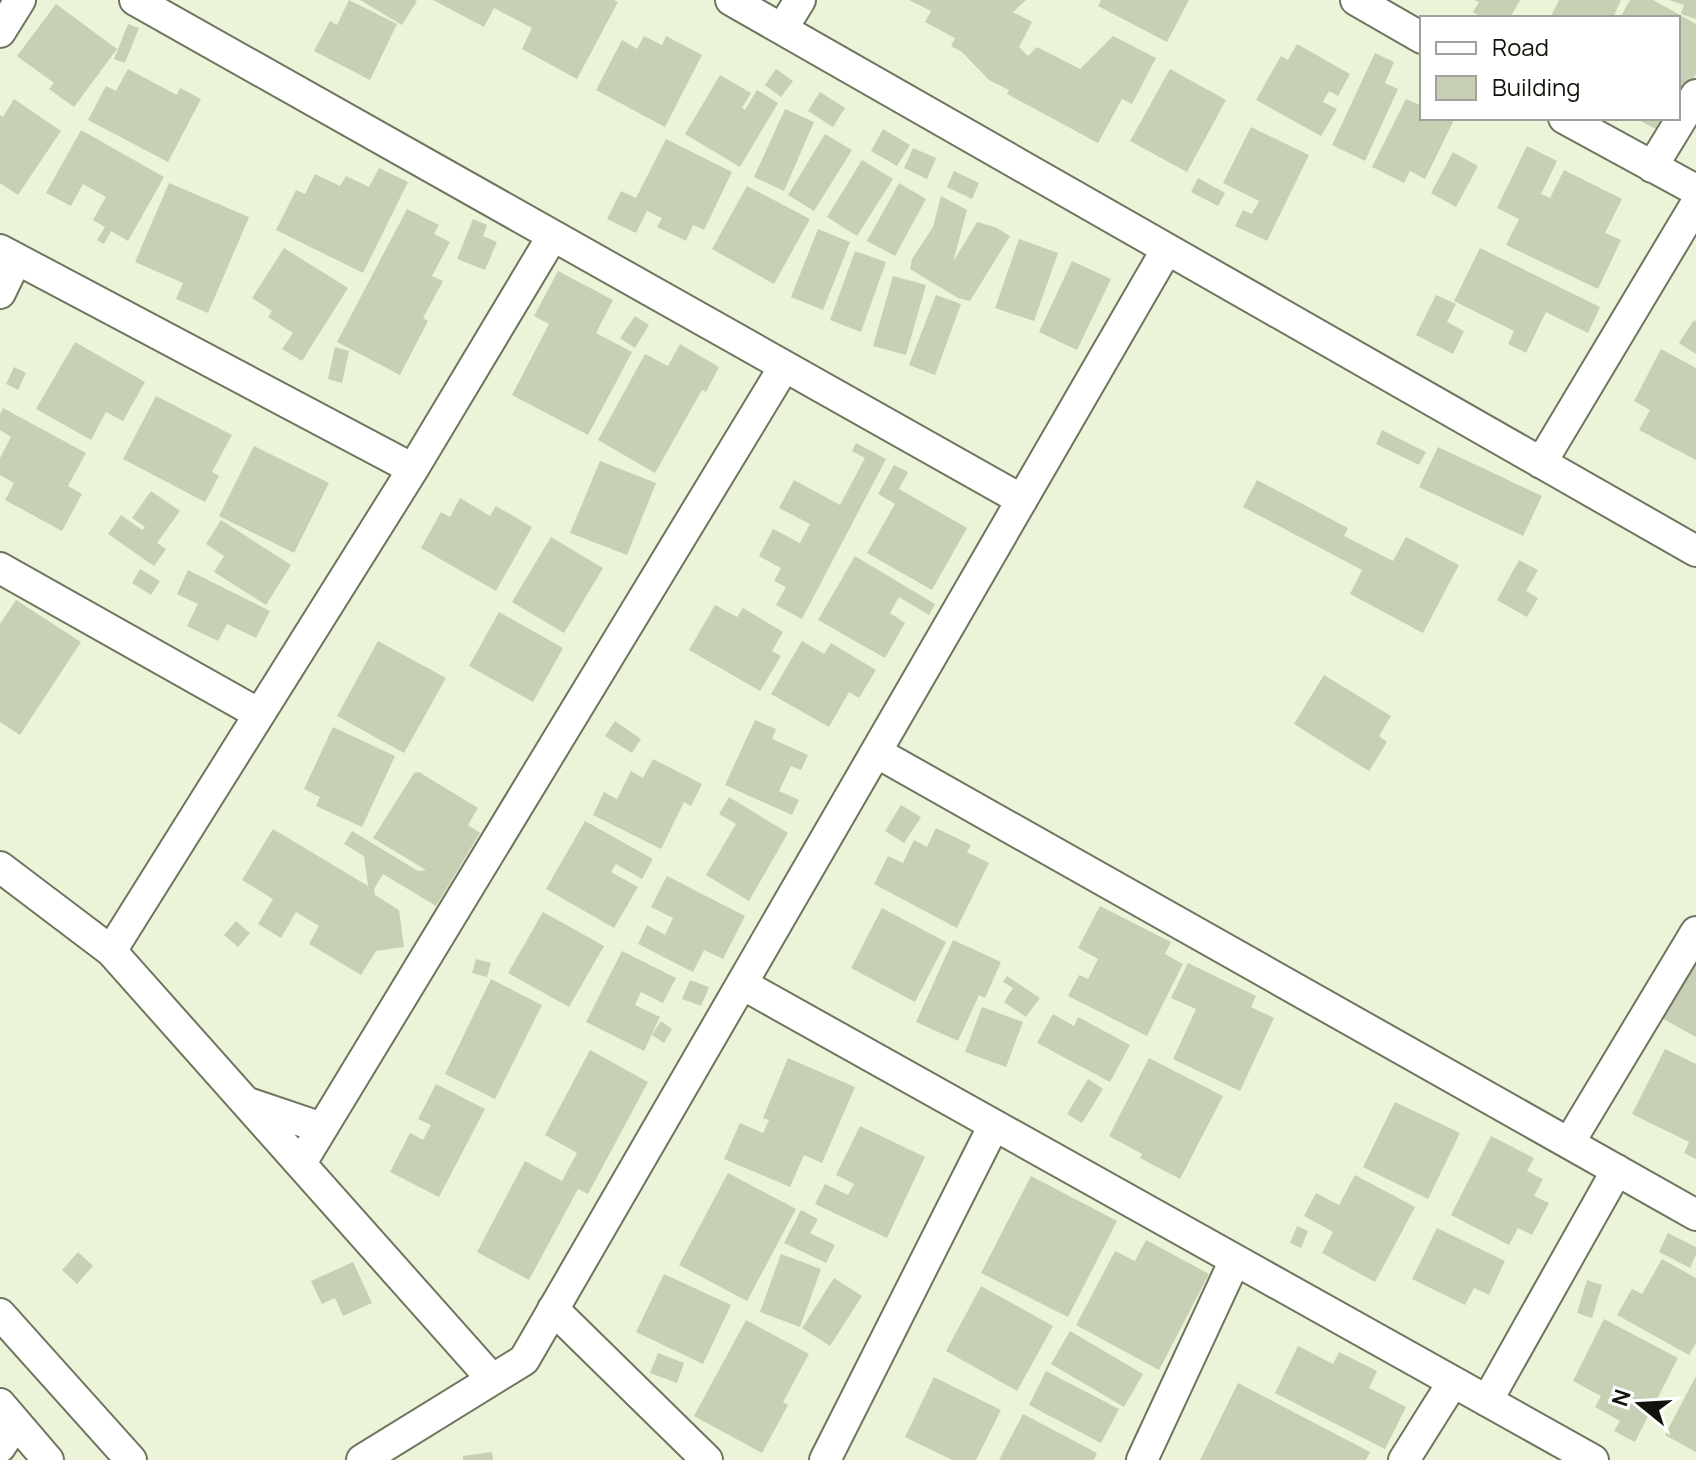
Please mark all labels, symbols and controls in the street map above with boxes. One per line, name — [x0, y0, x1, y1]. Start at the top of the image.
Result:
legend — [1420, 16, 1680, 120]
text: Road — [1492, 30, 1549, 63]
text: Building — [1492, 70, 1580, 103]
north arrow — [1600, 1364, 1680, 1444]
text: N — [1604, 1386, 1638, 1410]

